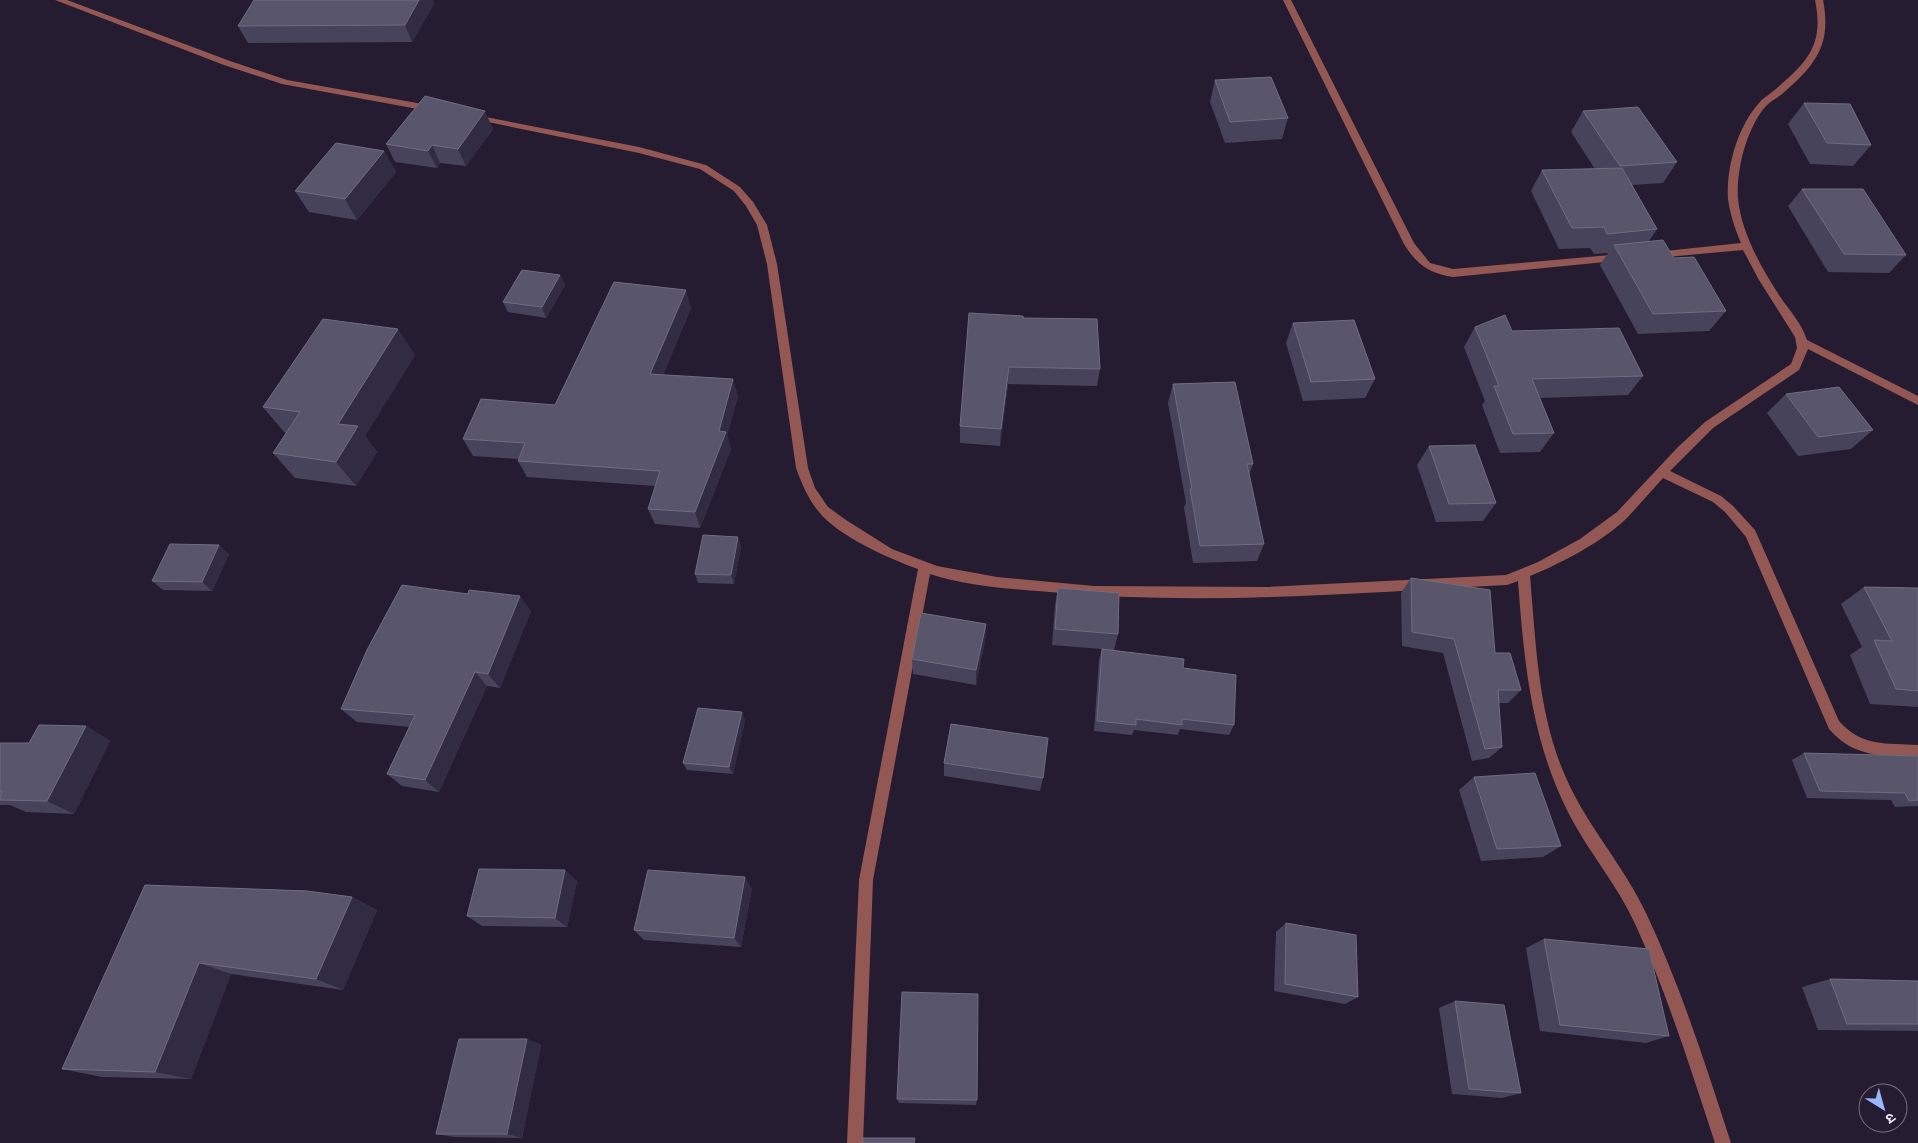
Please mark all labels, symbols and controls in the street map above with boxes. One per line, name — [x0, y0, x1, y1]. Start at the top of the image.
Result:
north arrow — [1858, 1083, 1908, 1133]
text: उ — [1882, 1110, 1900, 1129]

